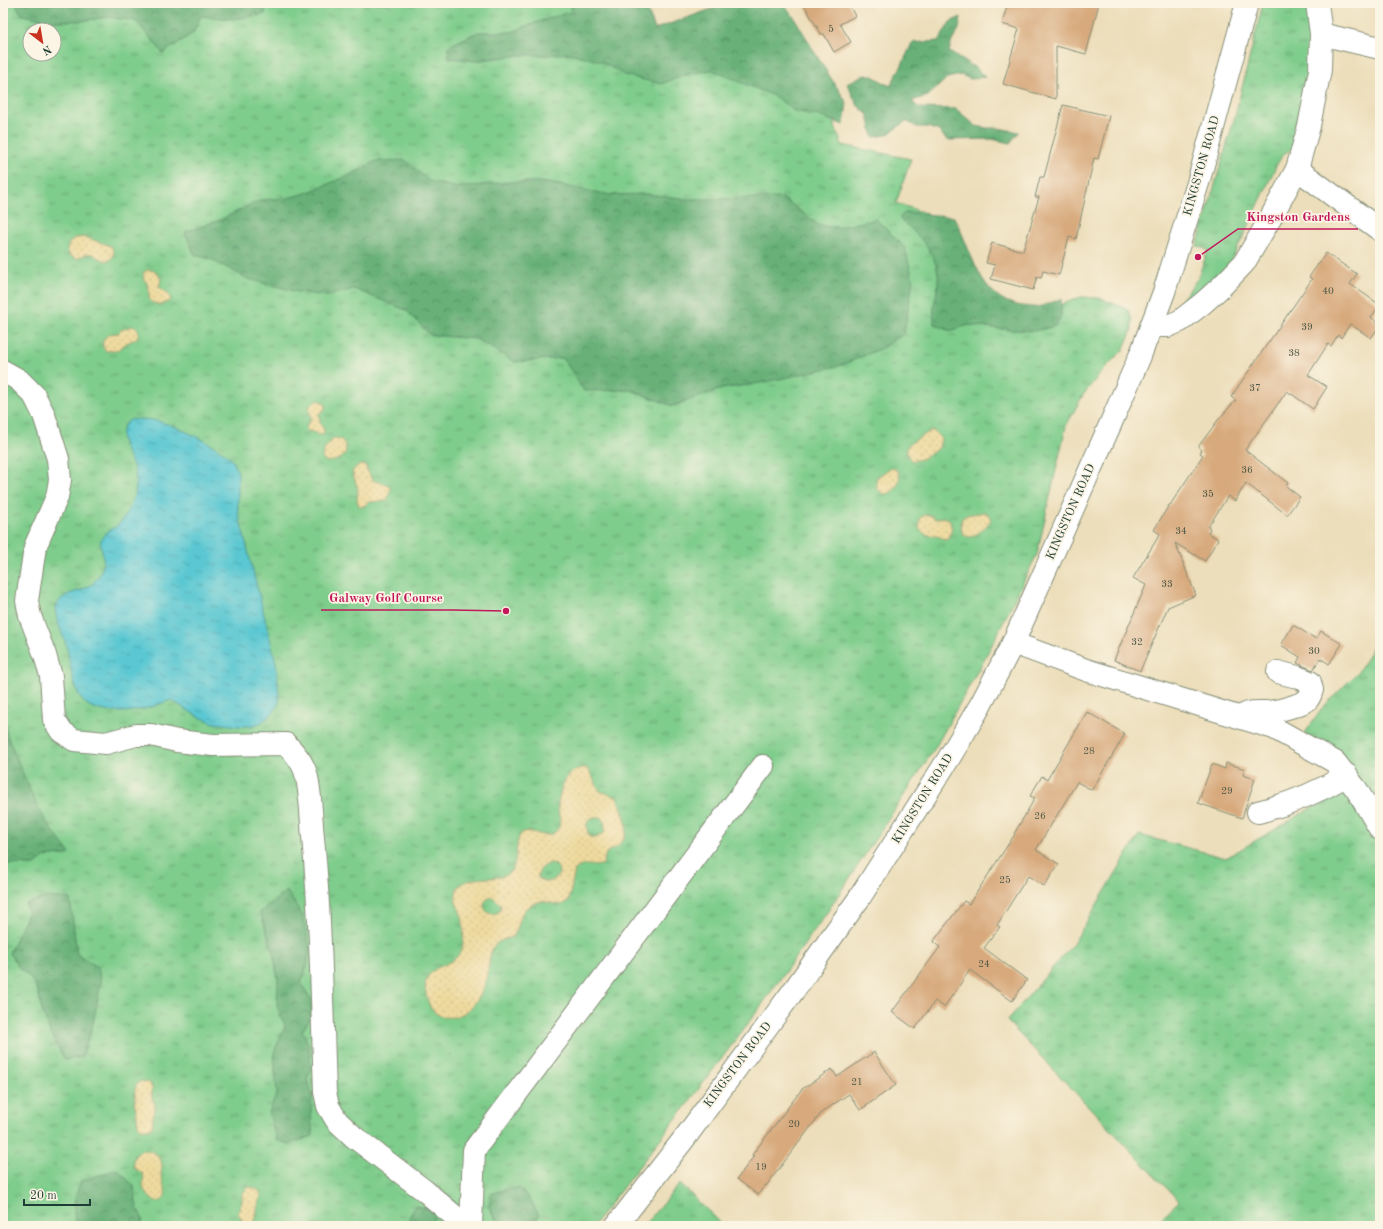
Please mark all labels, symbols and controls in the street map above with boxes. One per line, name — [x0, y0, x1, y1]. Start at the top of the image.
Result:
north arrow — [22, 22, 62, 62]
house number: 5 — [828, 24, 834, 34]
text: N — [39, 42, 53, 56]
street label: KINGSTON ROAD — [1182, 115, 1222, 217]
callout: Kingston Gardens — [1238, 204, 1358, 229]
text: Kingston Gardens — [1246, 211, 1350, 224]
house number: 40 — [1322, 286, 1334, 296]
house number: 39 — [1301, 322, 1313, 332]
house number: 38 — [1288, 348, 1300, 358]
house number: 37 — [1249, 383, 1261, 393]
street label: KINGSTON ROAD — [1044, 462, 1098, 562]
house number: 36 — [1241, 465, 1253, 475]
house number: 35 — [1202, 489, 1214, 499]
house number: 34 — [1175, 526, 1187, 536]
house number: 33 — [1161, 579, 1173, 589]
callout: Galway Golf Course — [321, 585, 451, 610]
text: Galway Golf Course — [329, 592, 443, 605]
house number: 32 — [1131, 637, 1143, 647]
house number: 30 — [1308, 646, 1320, 656]
house number: 28 — [1083, 746, 1095, 756]
street label: KINGSTON ROAD — [890, 752, 956, 846]
house number: 29 — [1221, 786, 1233, 796]
house number: 26 — [1034, 811, 1046, 821]
house number: 25 — [999, 875, 1011, 885]
house number: 24 — [978, 959, 990, 969]
street label: KINGSTON ROAD — [702, 1020, 774, 1110]
house number: 21 — [851, 1077, 863, 1087]
house number: 20 — [788, 1119, 800, 1129]
house number: 19 — [755, 1162, 767, 1172]
scale bar — [24, 1181, 90, 1207]
text: 20 m — [30, 1190, 57, 1202]

